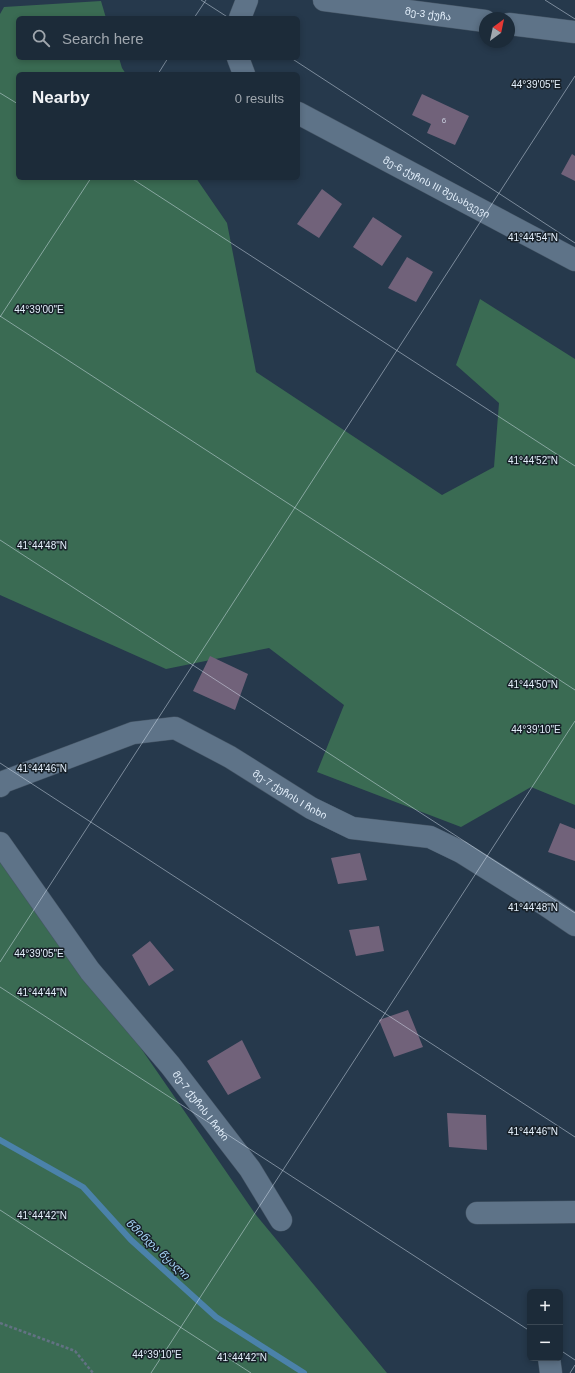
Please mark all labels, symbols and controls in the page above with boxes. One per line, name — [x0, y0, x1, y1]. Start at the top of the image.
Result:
street label: მე-3 ქუჩა — [404, 6, 452, 23]
north arrow — [479, 12, 515, 48]
search box — [16, 16, 300, 60]
icon: search — [30, 27, 52, 49]
text: Search here — [62, 30, 144, 47]
text: 44°39'05"E — [511, 79, 561, 90]
text: Nearby — [32, 88, 90, 107]
text: 0 results — [235, 91, 284, 106]
house number: 6 — [442, 116, 447, 125]
street label: მე-6 ქუჩის III შესახვევი — [381, 154, 492, 220]
text: 41°44'54"N — [508, 232, 558, 243]
text: 44°39'00"E — [14, 304, 64, 315]
text: 41°44'52"N — [508, 455, 558, 466]
text: 41°44'48"N — [17, 540, 67, 551]
text: 41°44'50"N — [508, 679, 558, 690]
text: 44°39'10"E — [511, 724, 561, 735]
text: 41°44'46"N — [17, 763, 67, 774]
street label: მე-7 ქუჩის I ჩიხი — [251, 768, 329, 821]
text: 41°44'48"N — [508, 902, 558, 913]
text: 44°39'05"E — [14, 948, 64, 959]
text: 41°44'44"N — [17, 987, 67, 998]
street label: მე-7 ქუჩის I ჩიხი — [170, 1069, 231, 1143]
text: 41°44'46"N — [508, 1126, 558, 1137]
text: 41°44'42"N — [17, 1210, 67, 1221]
water label: წმინდა წყალი — [123, 1216, 193, 1283]
map controls — [527, 1289, 563, 1361]
button: + — [527, 1289, 563, 1325]
button: − — [527, 1325, 563, 1361]
text: 44°39'10"E — [132, 1349, 182, 1360]
text: 41°44'42"N — [217, 1352, 267, 1363]

